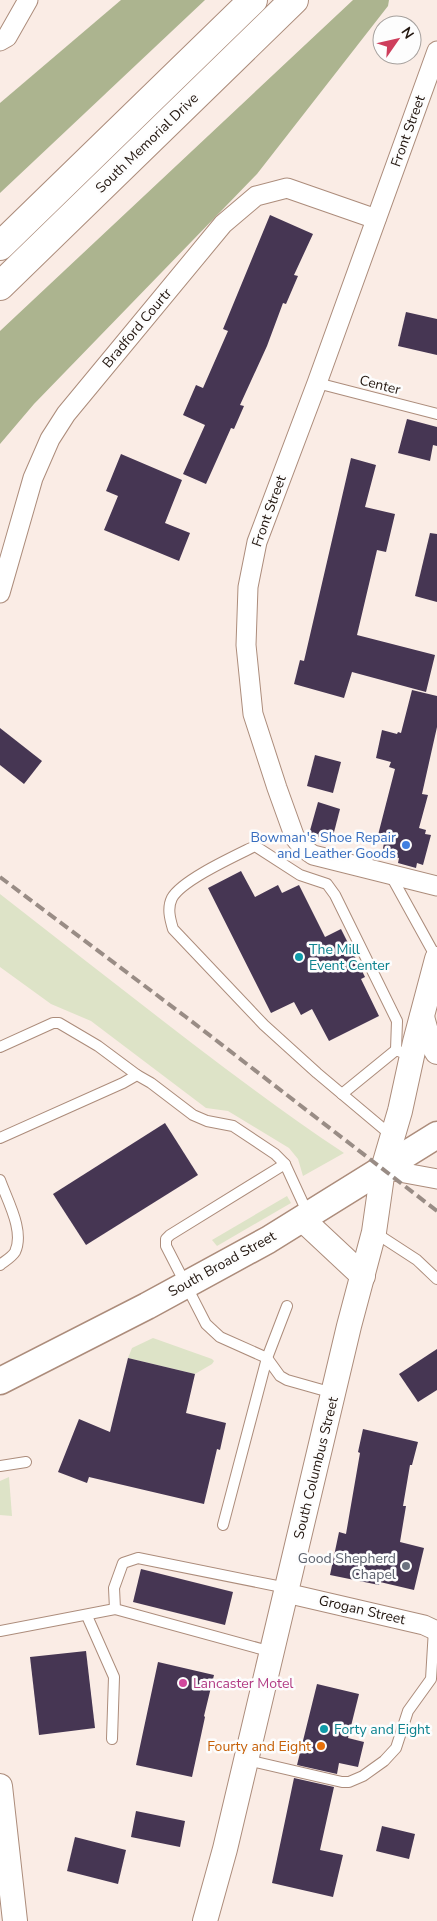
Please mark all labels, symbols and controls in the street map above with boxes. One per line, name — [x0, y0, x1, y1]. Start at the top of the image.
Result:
north arrow — [372, 15, 422, 65]
text: N — [397, 23, 418, 43]
street label: South Memorial Drive — [91, 89, 203, 197]
street label: Front Street — [386, 92, 430, 169]
street label: Bradford Courtr — [98, 284, 176, 372]
street label: Center — [358, 371, 402, 399]
street label: Front Street — [247, 472, 291, 549]
place label: Bowman's Shoe Repair and Leather Goods — [250, 828, 396, 863]
marker: Bowman's Shoe Repair and Leather Goods — [400, 839, 412, 851]
place label: The Mill Event Center — [309, 940, 390, 975]
marker: The Mill Event Center — [293, 951, 305, 963]
street label: South Broad Street — [165, 1226, 279, 1301]
street label: South Columbus Street — [289, 1395, 343, 1541]
place label: Good Shepherd Chapel — [298, 1549, 397, 1584]
marker: Good Shepherd Chapel — [400, 1560, 412, 1572]
street label: Grogan Street — [317, 1591, 407, 1629]
place label: Lancaster Motel — [193, 1674, 294, 1693]
marker: Lancaster Motel — [177, 1677, 189, 1689]
place label: Forty and Eight — [334, 1720, 430, 1739]
marker: Forty and Eight — [318, 1723, 330, 1735]
place label: Fourty and Eight — [207, 1737, 311, 1756]
marker: Fourty and Eight — [315, 1740, 327, 1752]

